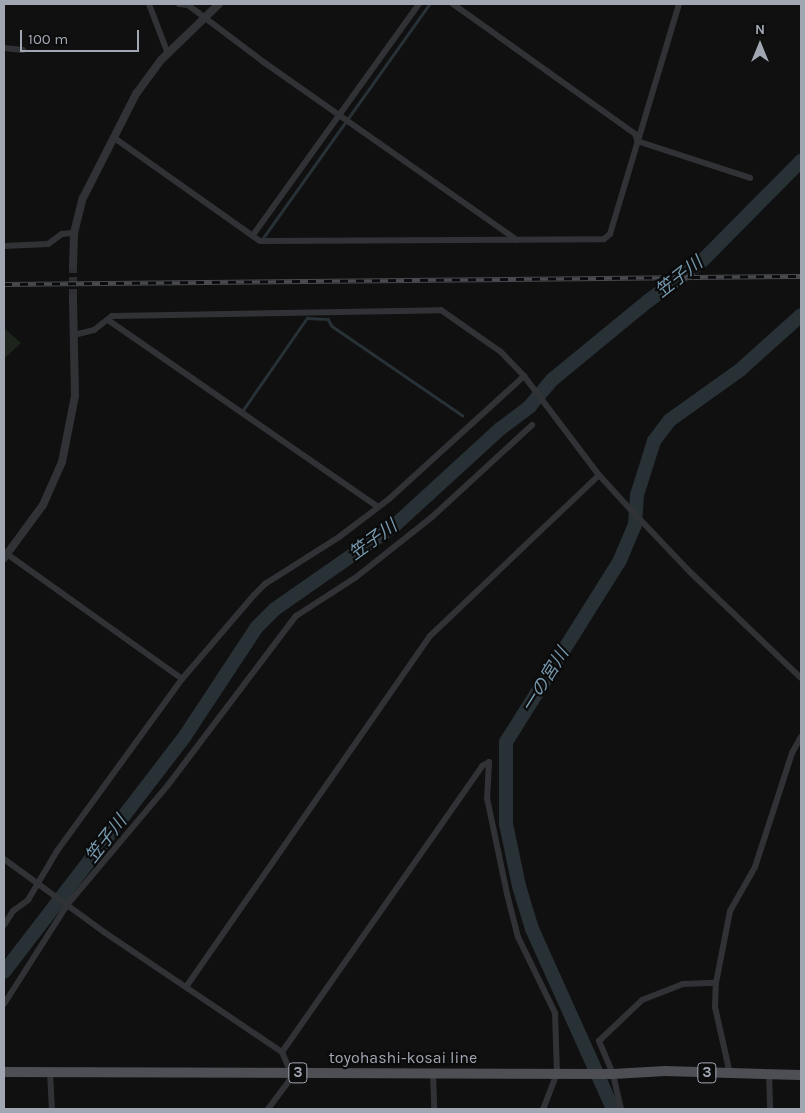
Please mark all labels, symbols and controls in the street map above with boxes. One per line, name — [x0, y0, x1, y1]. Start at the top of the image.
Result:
scale bar — [22, 20, 141, 52]
north arrow — [735, 20, 785, 70]
text: N — [755, 21, 765, 38]
text: 100 m — [28, 30, 68, 48]
water label: 笠子川 — [651, 252, 707, 302]
water label: 笠子川 — [345, 515, 401, 565]
water label: 一の宮川 — [517, 644, 573, 716]
water label: 笠子川 — [81, 811, 131, 867]
street label: toyohashi-kosai line — [329, 1048, 477, 1068]
road number: 3 — [288, 1060, 308, 1086]
road number: 3 — [697, 1060, 717, 1086]

